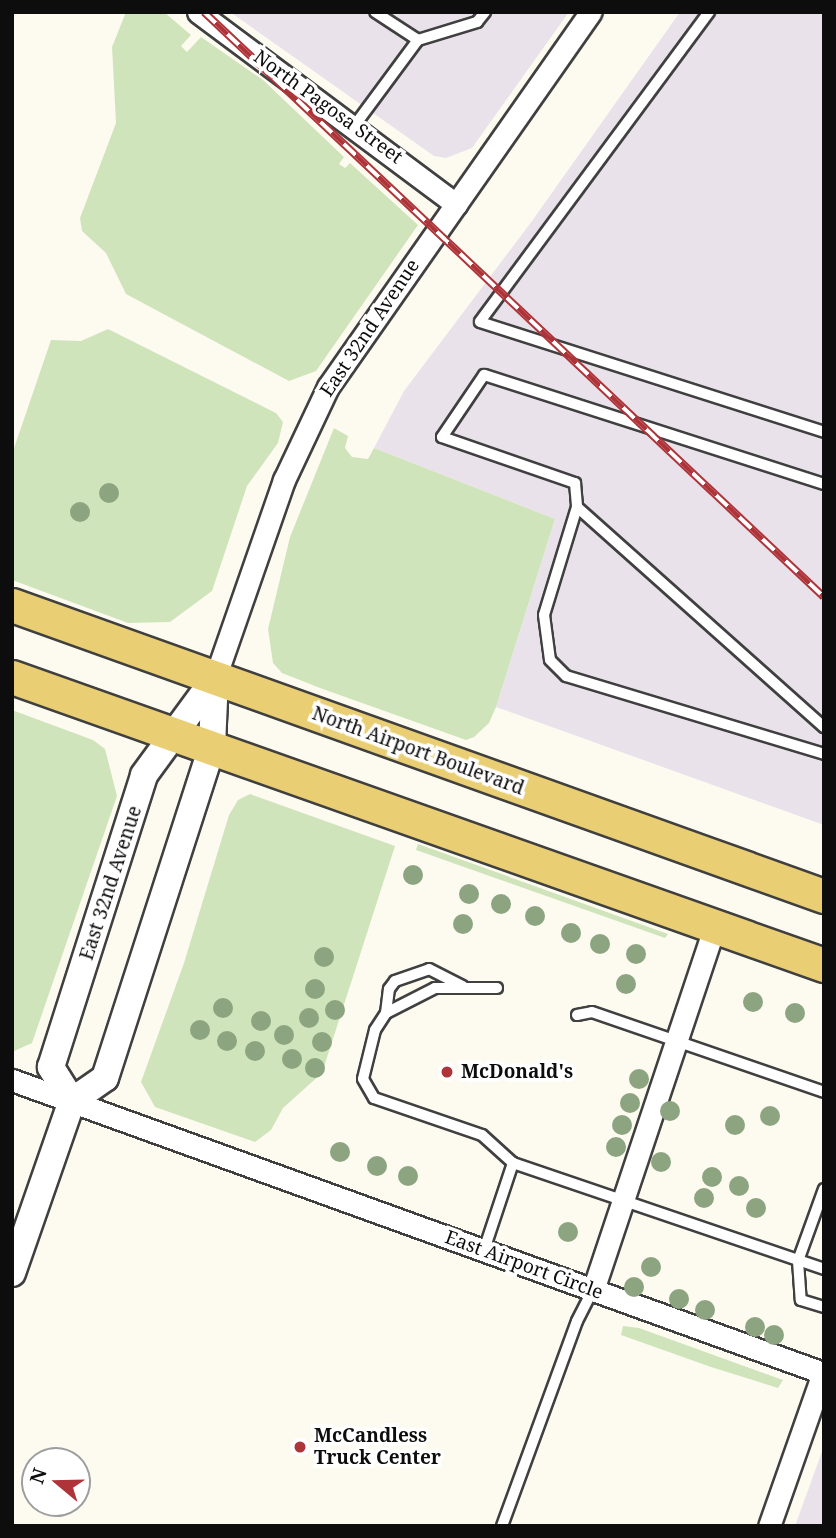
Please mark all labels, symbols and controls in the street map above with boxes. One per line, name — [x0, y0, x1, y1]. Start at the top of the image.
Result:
street label: North Pagosa Street — [249, 45, 407, 169]
street label: East 32nd Avenue — [316, 255, 424, 401]
street label: North Airport Boulevard — [309, 702, 527, 800]
street label: East 32nd Avenue — [75, 803, 147, 963]
place label: McDonald's — [461, 1061, 573, 1083]
marker: McDonald's — [439, 1064, 455, 1080]
street label: East Airport Circle — [442, 1226, 606, 1304]
place label: McCandless Truck Center — [314, 1425, 441, 1469]
marker: McCandless Truck Center — [292, 1439, 308, 1455]
north arrow — [21, 1447, 91, 1517]
text: N — [23, 1465, 53, 1487]

